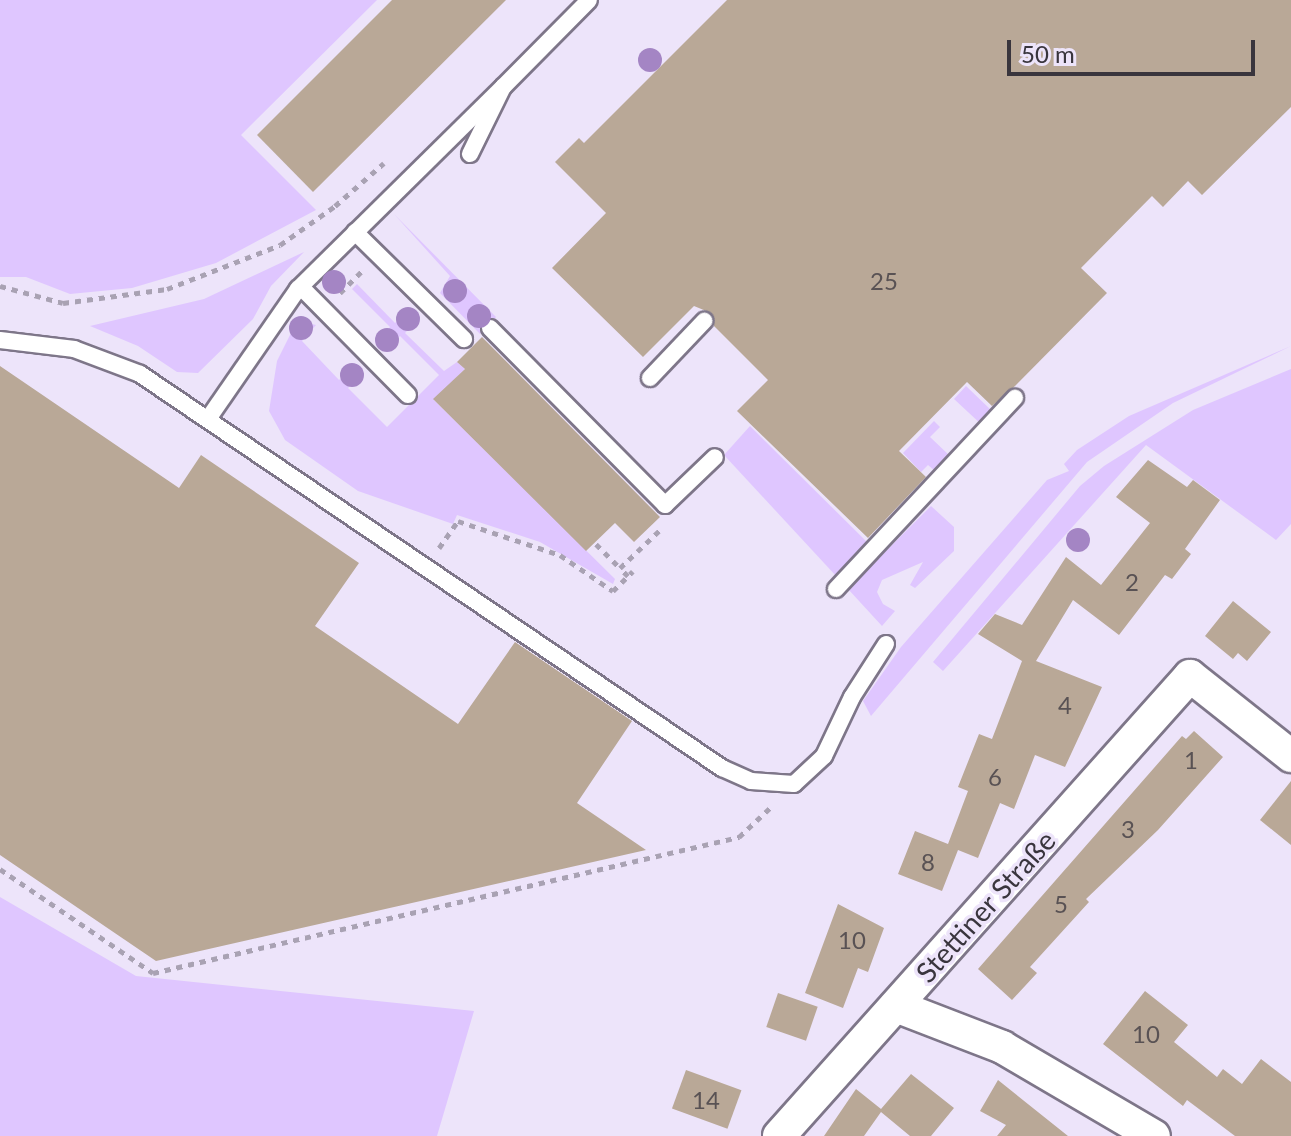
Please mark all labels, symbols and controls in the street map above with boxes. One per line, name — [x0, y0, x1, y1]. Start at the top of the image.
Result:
scale bar — [1011, 24, 1259, 74]
text: 50 m — [1021, 39, 1075, 68]
house number: 25 — [870, 267, 898, 295]
house number: 2 — [1125, 568, 1139, 596]
house number: 4 — [1058, 691, 1072, 719]
house number: 1 — [1184, 746, 1198, 774]
house number: 6 — [988, 763, 1002, 791]
house number: 3 — [1121, 815, 1135, 843]
street label: Stettiner Straße — [908, 823, 1062, 989]
house number: 8 — [921, 848, 935, 876]
house number: 5 — [1054, 890, 1068, 918]
house number: 10 — [838, 926, 866, 954]
house number: 10 — [1132, 1020, 1160, 1048]
house number: 14 — [692, 1086, 720, 1114]

